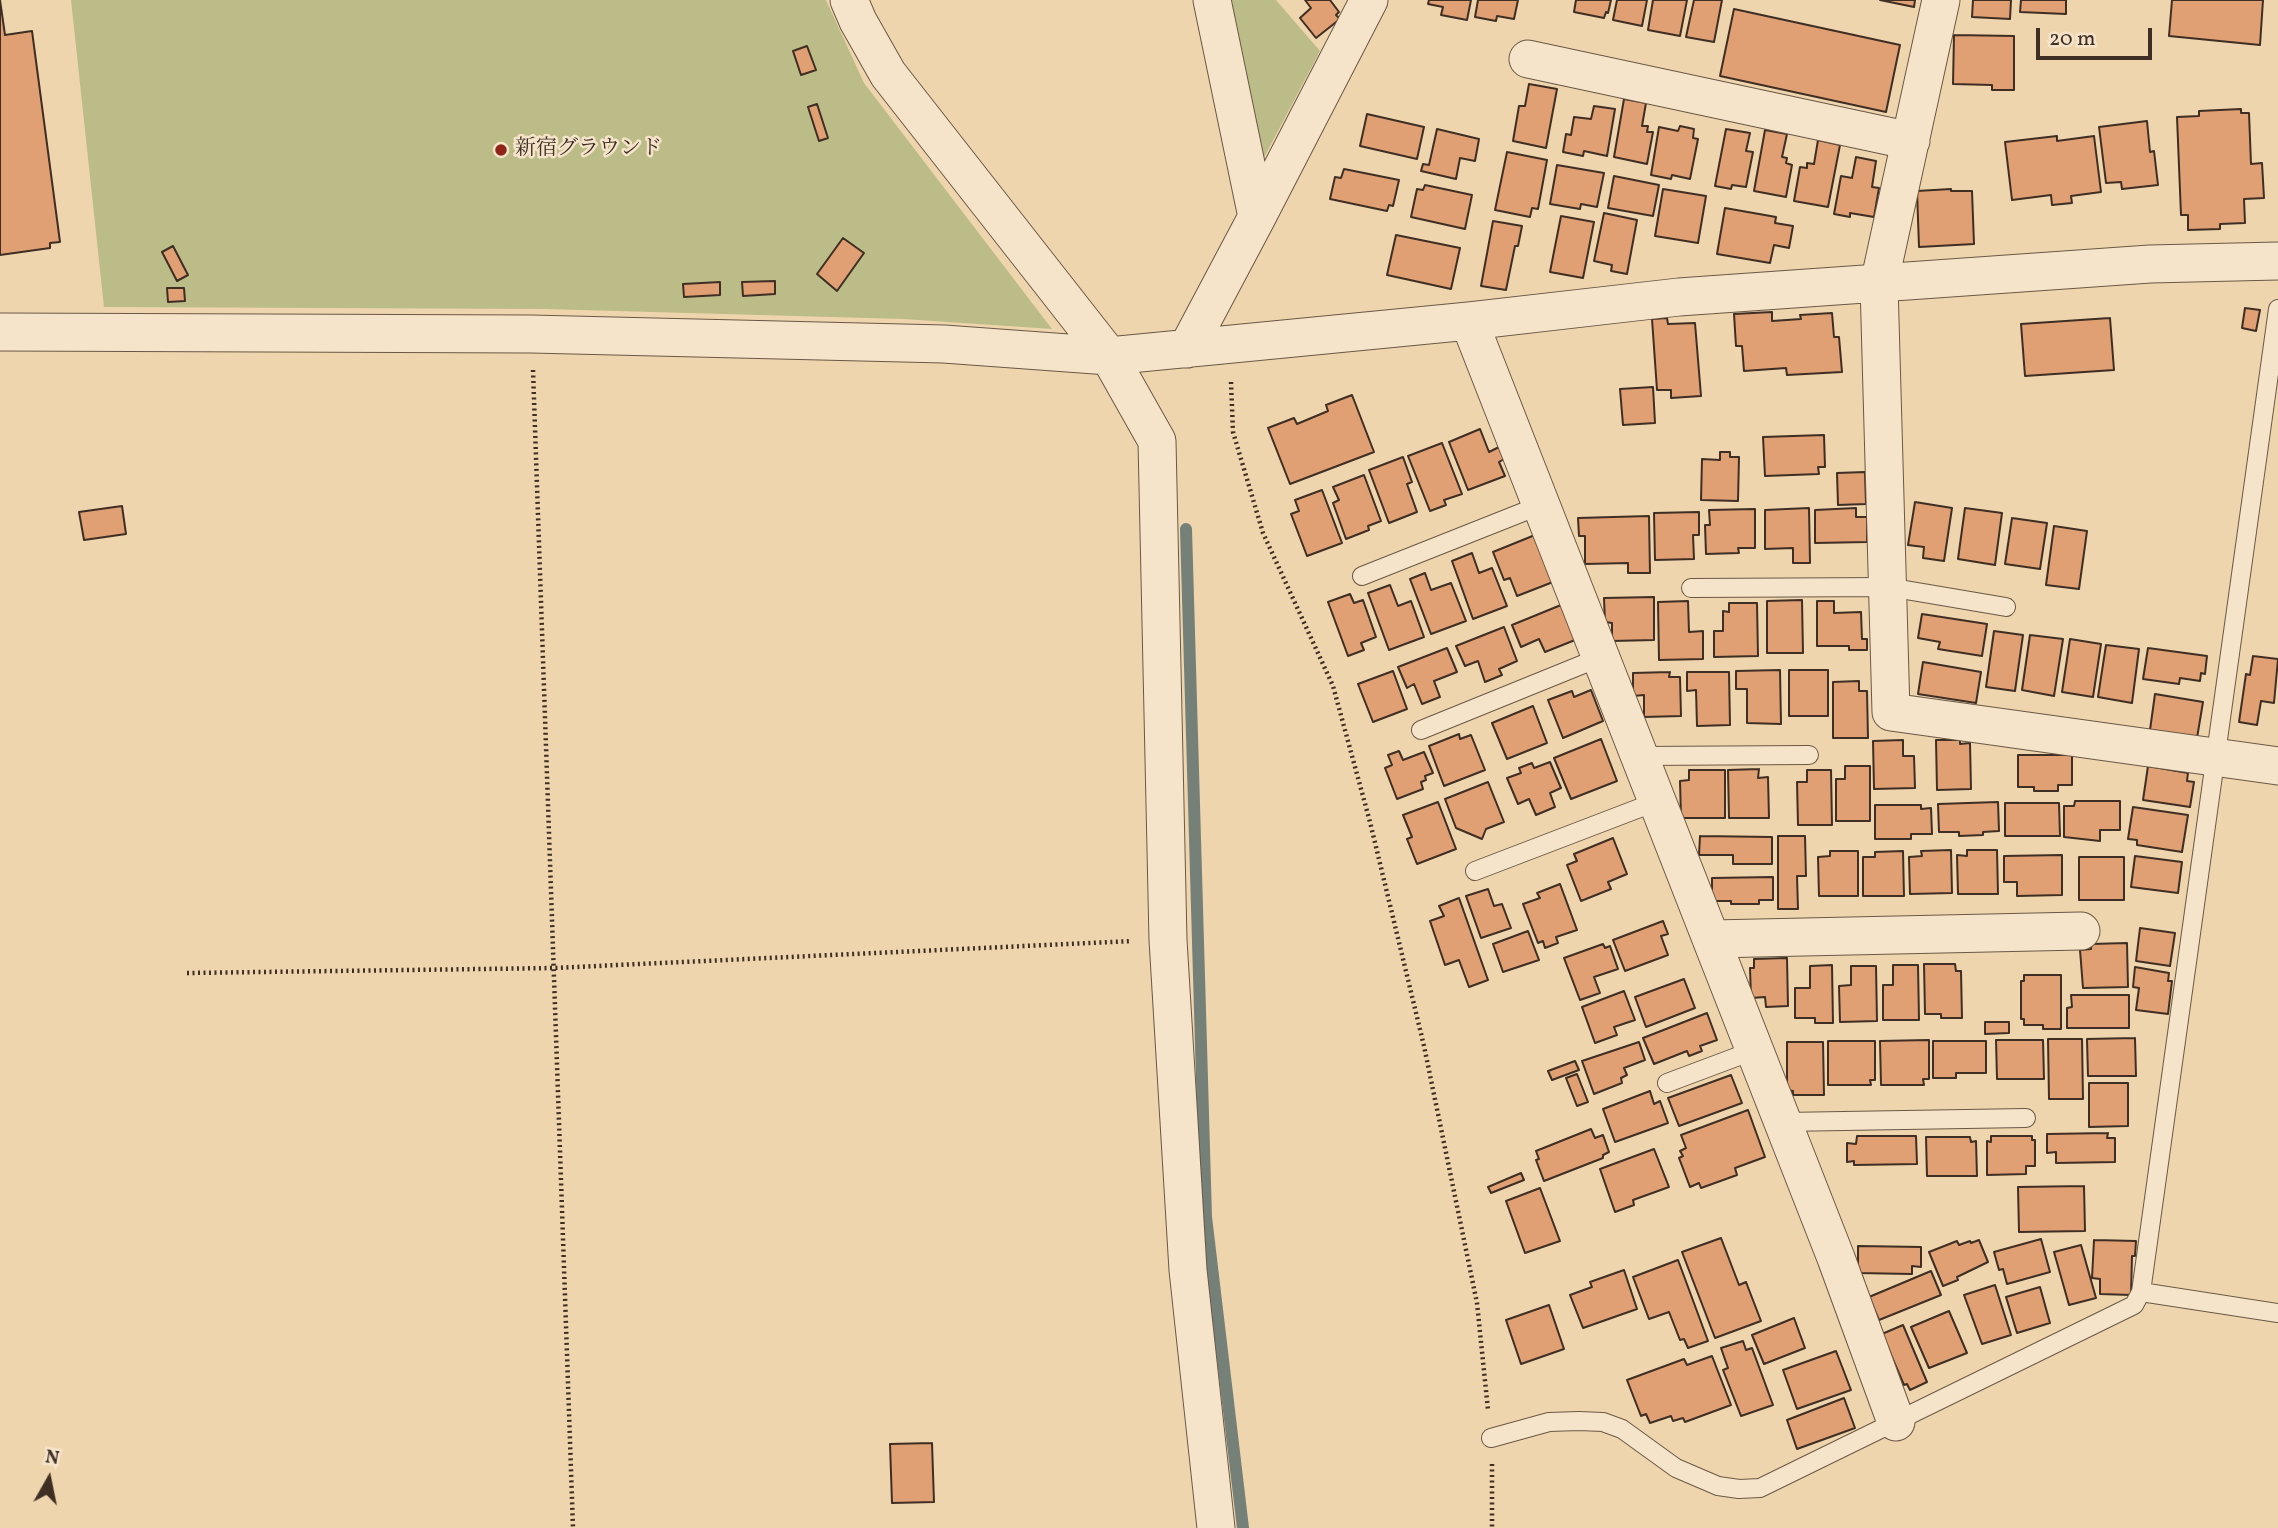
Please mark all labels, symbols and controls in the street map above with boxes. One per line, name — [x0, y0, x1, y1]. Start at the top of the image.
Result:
scale bar — [2040, 14, 2156, 58]
text: 20 m — [2049, 25, 2095, 54]
place label: 新宿グラウンド — [515, 137, 662, 163]
marker: 新宿グラウンド — [493, 142, 509, 158]
north arrow — [14, 1444, 84, 1514]
text: N — [43, 1444, 61, 1472]

